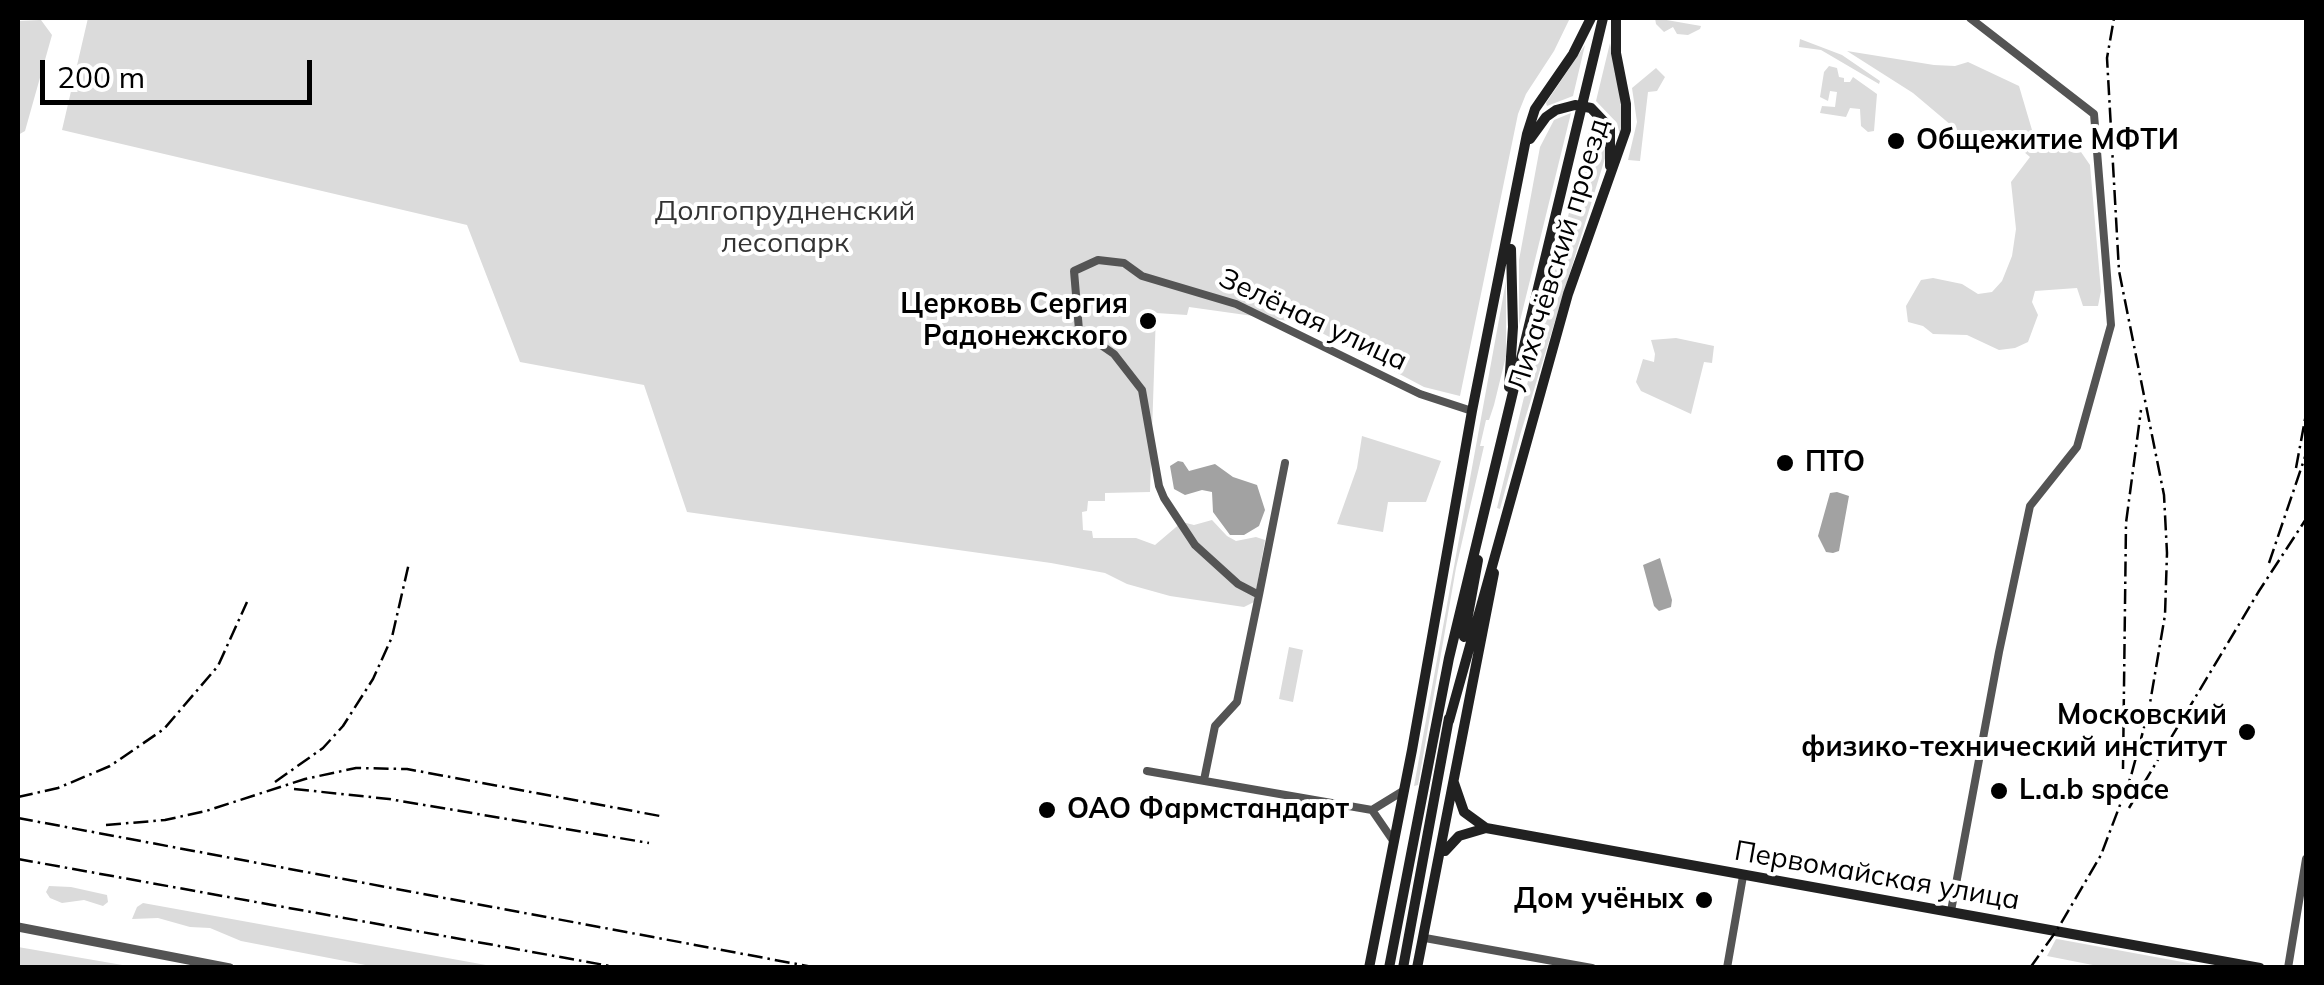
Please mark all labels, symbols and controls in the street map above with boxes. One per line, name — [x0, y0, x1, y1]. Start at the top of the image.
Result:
scale bar — [45, 40, 318, 102]
text: 200 m — [57, 58, 145, 96]
street label: Лихачёвский проезд — [1501, 114, 1617, 396]
place label: Общежитие МФТИ — [1916, 124, 2179, 158]
marker: Общежитие МФТИ — [1885, 130, 1907, 152]
park label: Долгопрудненский лесопарк — [655, 195, 915, 261]
street label: Зелёная улица — [1214, 262, 1412, 378]
place label: Церковь Сергия Радонежского — [900, 288, 1128, 354]
marker: Церковь Сергия Радонежского — [1137, 310, 1159, 332]
place label: ПТО — [1805, 446, 1865, 480]
marker: ПТО — [1774, 452, 1796, 474]
place label: Московский физико-технический институт — [1801, 699, 2227, 765]
marker: Московский физико-технический институт — [2236, 721, 2258, 743]
place label: L.a.b space — [2019, 774, 2169, 808]
marker: L.a.b space — [1988, 780, 2010, 802]
place label: ОАО Фармстандарт — [1067, 793, 1349, 827]
marker: ОАО Фармстандарт — [1036, 799, 1058, 821]
street label: Первомайская улица — [1732, 834, 2022, 918]
place label: Дом учёных — [1514, 883, 1684, 917]
marker: Дом учёных — [1693, 889, 1715, 911]

